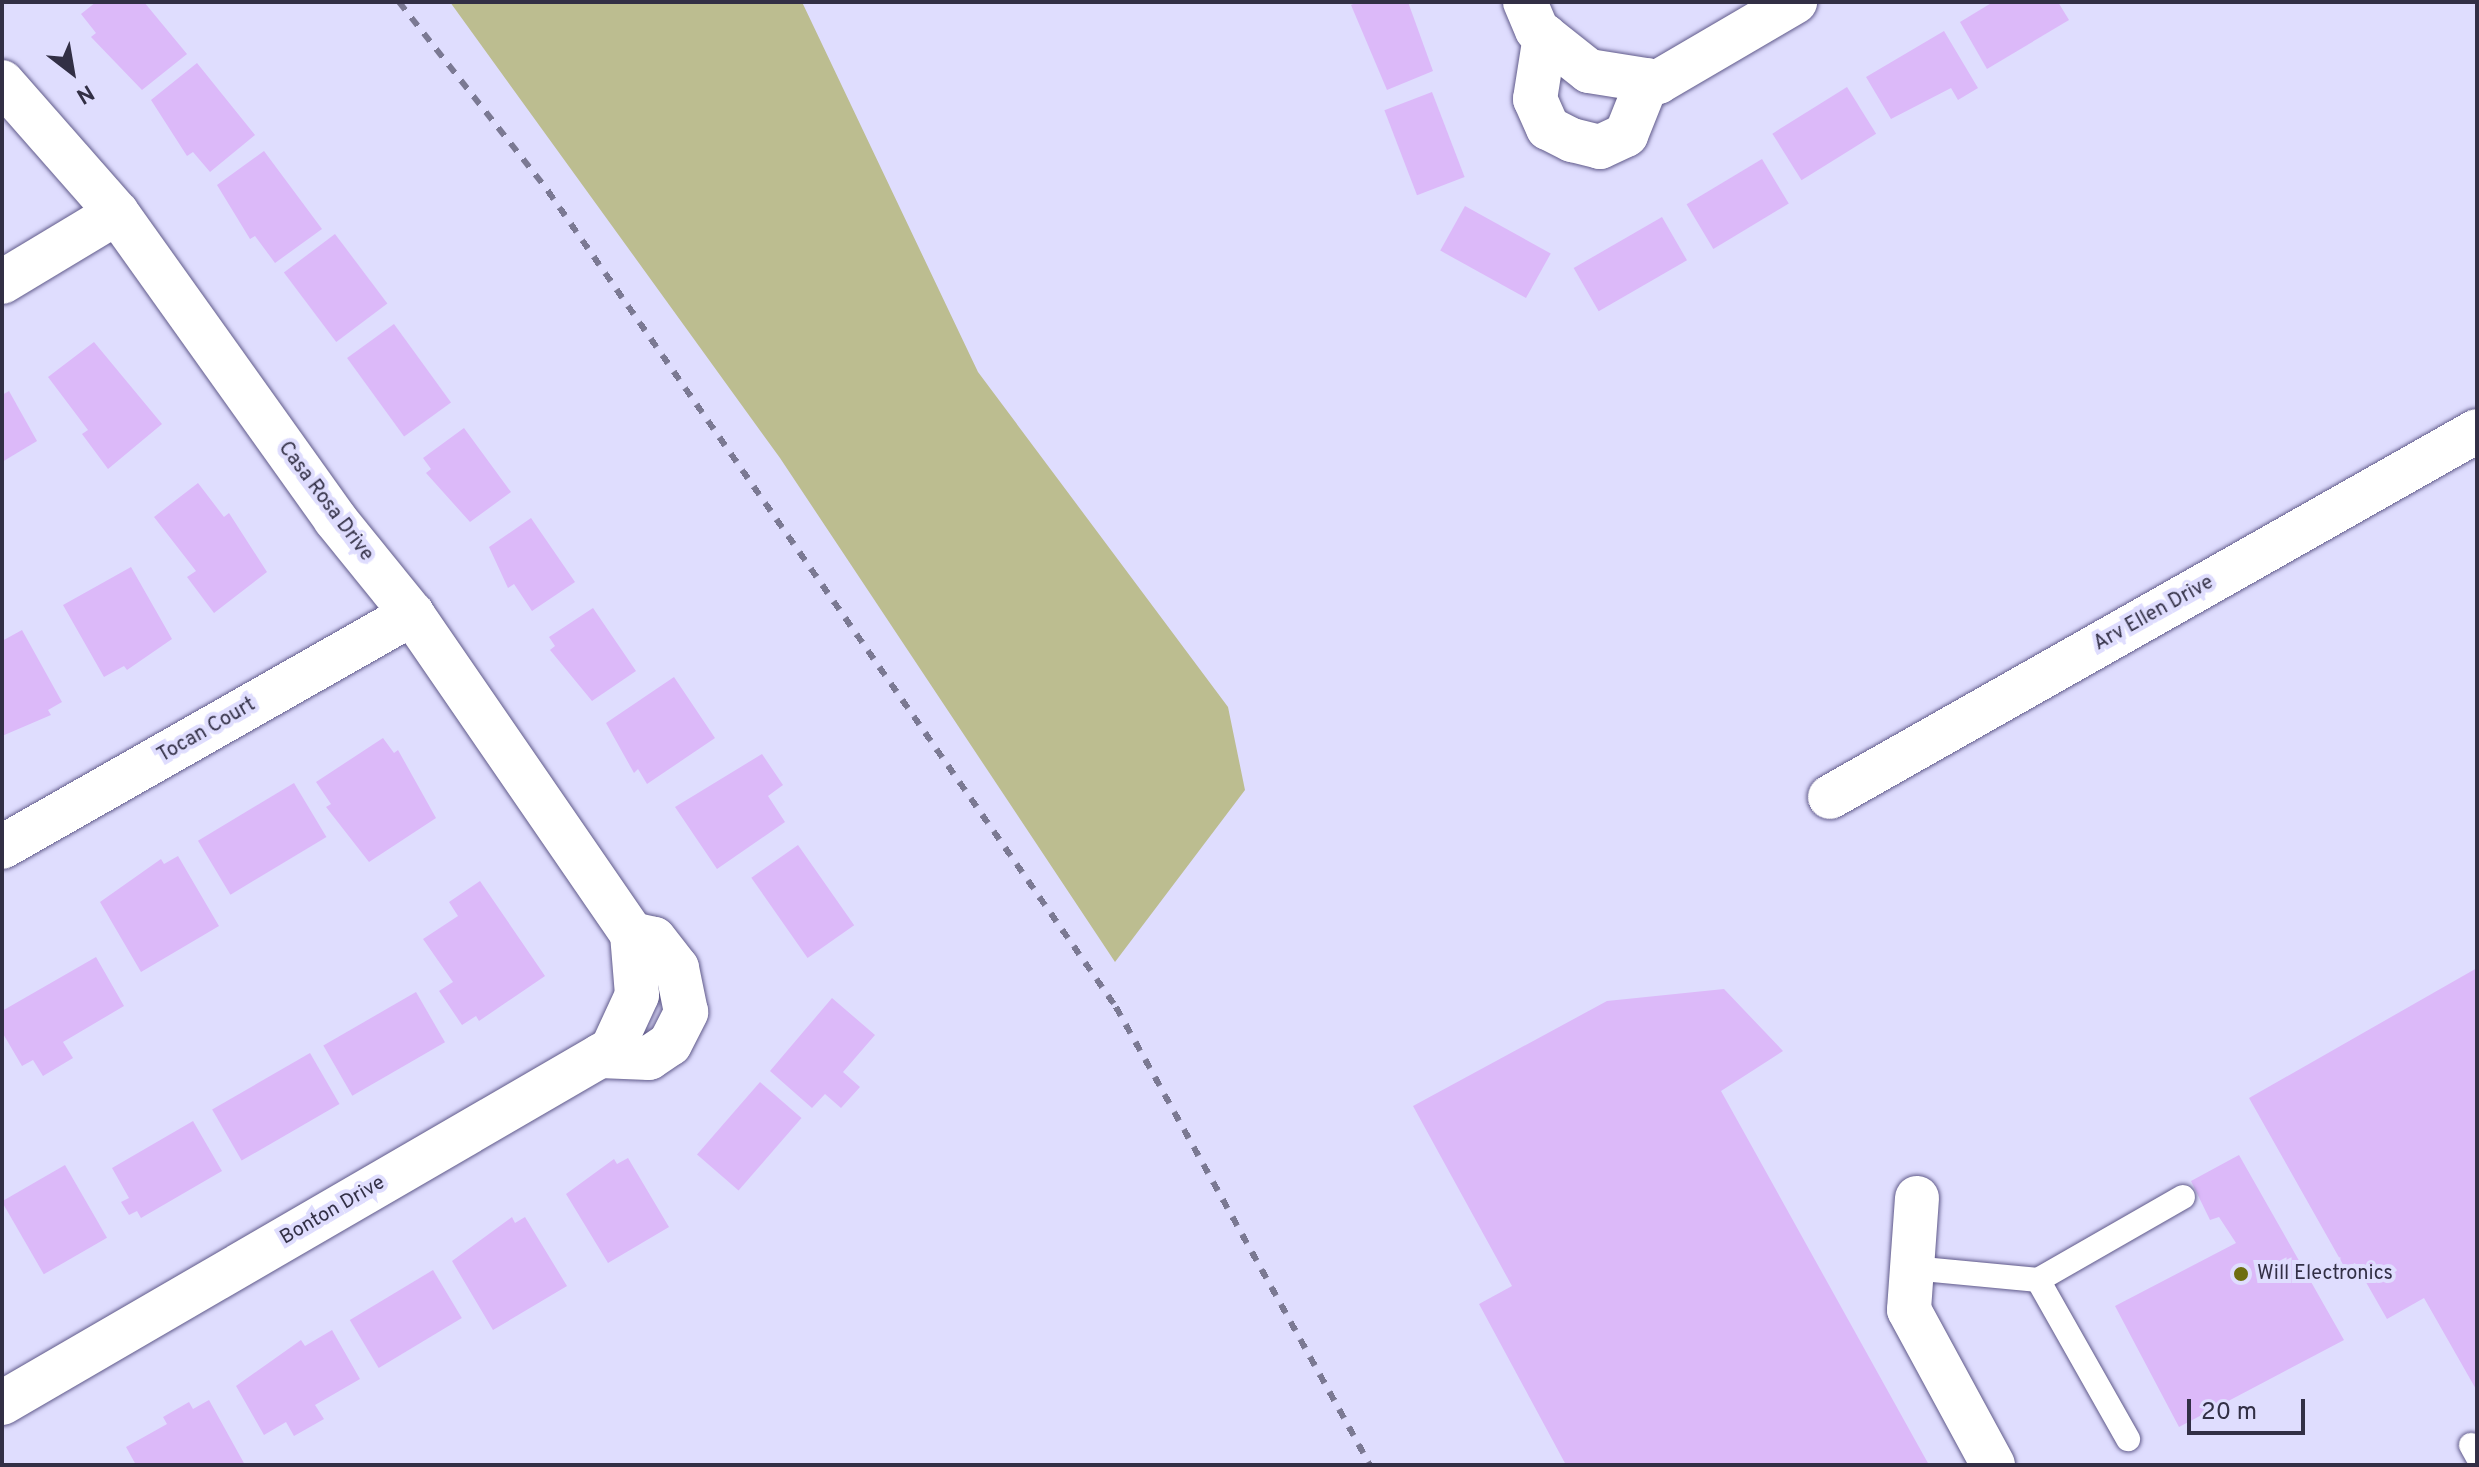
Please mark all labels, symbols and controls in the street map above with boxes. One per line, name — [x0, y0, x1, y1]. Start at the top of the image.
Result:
north arrow — [32, 32, 112, 112]
text: N — [71, 77, 98, 109]
street label: Casa Rosa Drive — [272, 438, 378, 566]
street label: Arv Ellen Drive — [2090, 571, 2218, 657]
street label: Tocan Court — [154, 693, 260, 769]
street label: Bonton Drive — [276, 1171, 390, 1251]
place label: Will Electronics — [2257, 1262, 2393, 1286]
marker: Will Electronics — [2232, 1265, 2250, 1283]
scale bar — [2191, 1383, 2309, 1433]
text: 20 m — [2201, 1398, 2257, 1428]

